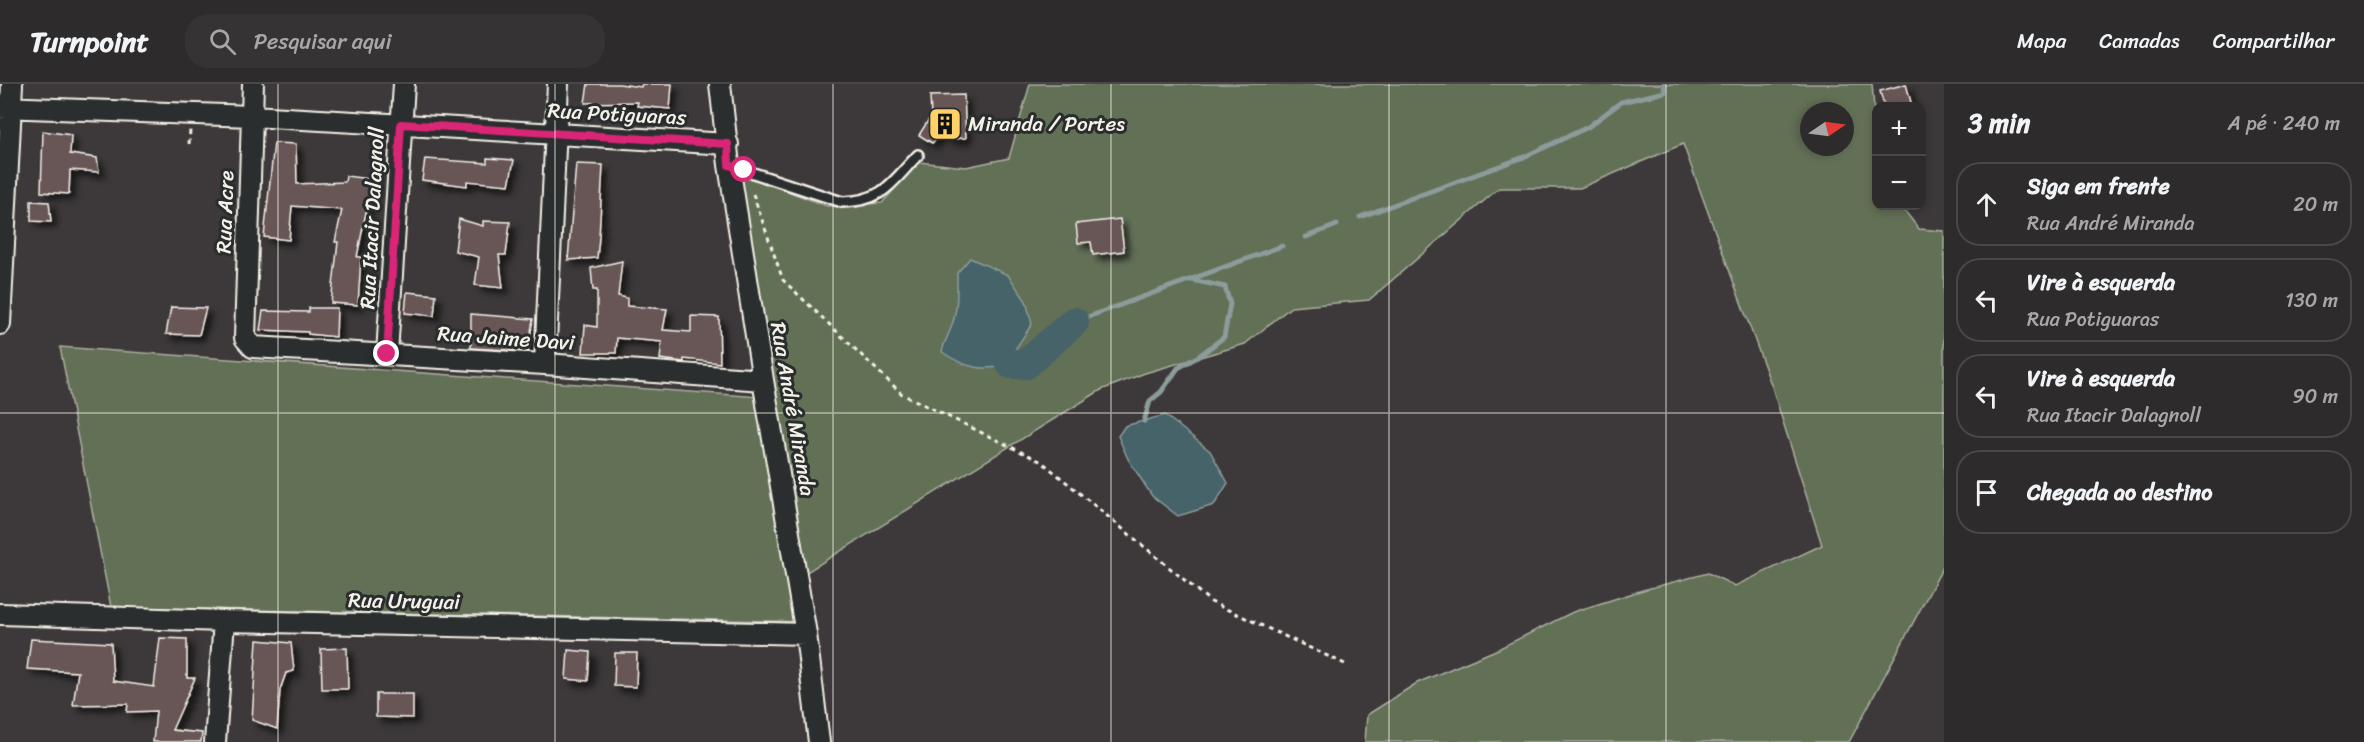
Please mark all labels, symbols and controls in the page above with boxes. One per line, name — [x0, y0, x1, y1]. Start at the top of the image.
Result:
search box — [185, 14, 605, 68]
text: Turnpoint — [30, 17, 149, 66]
text: Pesquisar aqui — [254, 22, 392, 61]
text: Mapa — [2017, 22, 2066, 60]
text: Camadas — [2099, 22, 2180, 60]
text: Compartilhar — [2213, 22, 2334, 60]
icon: search — [206, 25, 239, 58]
street label: Rua Potiguaras — [547, 91, 688, 137]
text: 3 min — [1968, 100, 2030, 146]
north arrow — [1800, 102, 1854, 156]
map controls — [1872, 102, 1926, 210]
button: + — [1872, 102, 1926, 156]
place label: Miranda / Portes — [968, 105, 1125, 143]
building icon: Miranda / Portes — [927, 106, 963, 142]
text: A pé · 240 m — [2228, 106, 2340, 141]
street label: Rua Itacir Dalagnoll — [348, 125, 396, 310]
route start — [730, 156, 756, 182]
button: − — [1872, 156, 1926, 210]
text: Siga em frente — [2027, 167, 2170, 206]
street label: Rua Acre — [205, 170, 245, 254]
text: 20 m — [2293, 187, 2338, 222]
icon: ahead — [1970, 188, 2003, 221]
text: Rua André Miranda — [2027, 206, 2195, 241]
text: Vire à esquerda — [2027, 263, 2175, 302]
text: 130 m — [2285, 283, 2338, 318]
icon: left — [1970, 284, 2003, 317]
text: Rua Potiguaras — [2027, 302, 2159, 337]
street label: Rua Jaime Davi — [436, 314, 577, 362]
street label: Rua André Miranda — [759, 319, 827, 499]
route end — [373, 340, 399, 366]
text: Vire à esquerda — [2027, 359, 2175, 398]
text: 90 m — [2293, 379, 2338, 414]
icon: left — [1970, 380, 2003, 413]
text: Rua Itacir Dalagnoll — [2027, 398, 2201, 433]
text: Chegada ao destino — [2027, 473, 2212, 512]
icon: arrive — [1970, 476, 2003, 509]
street label: Rua Uruguai — [348, 581, 462, 621]

